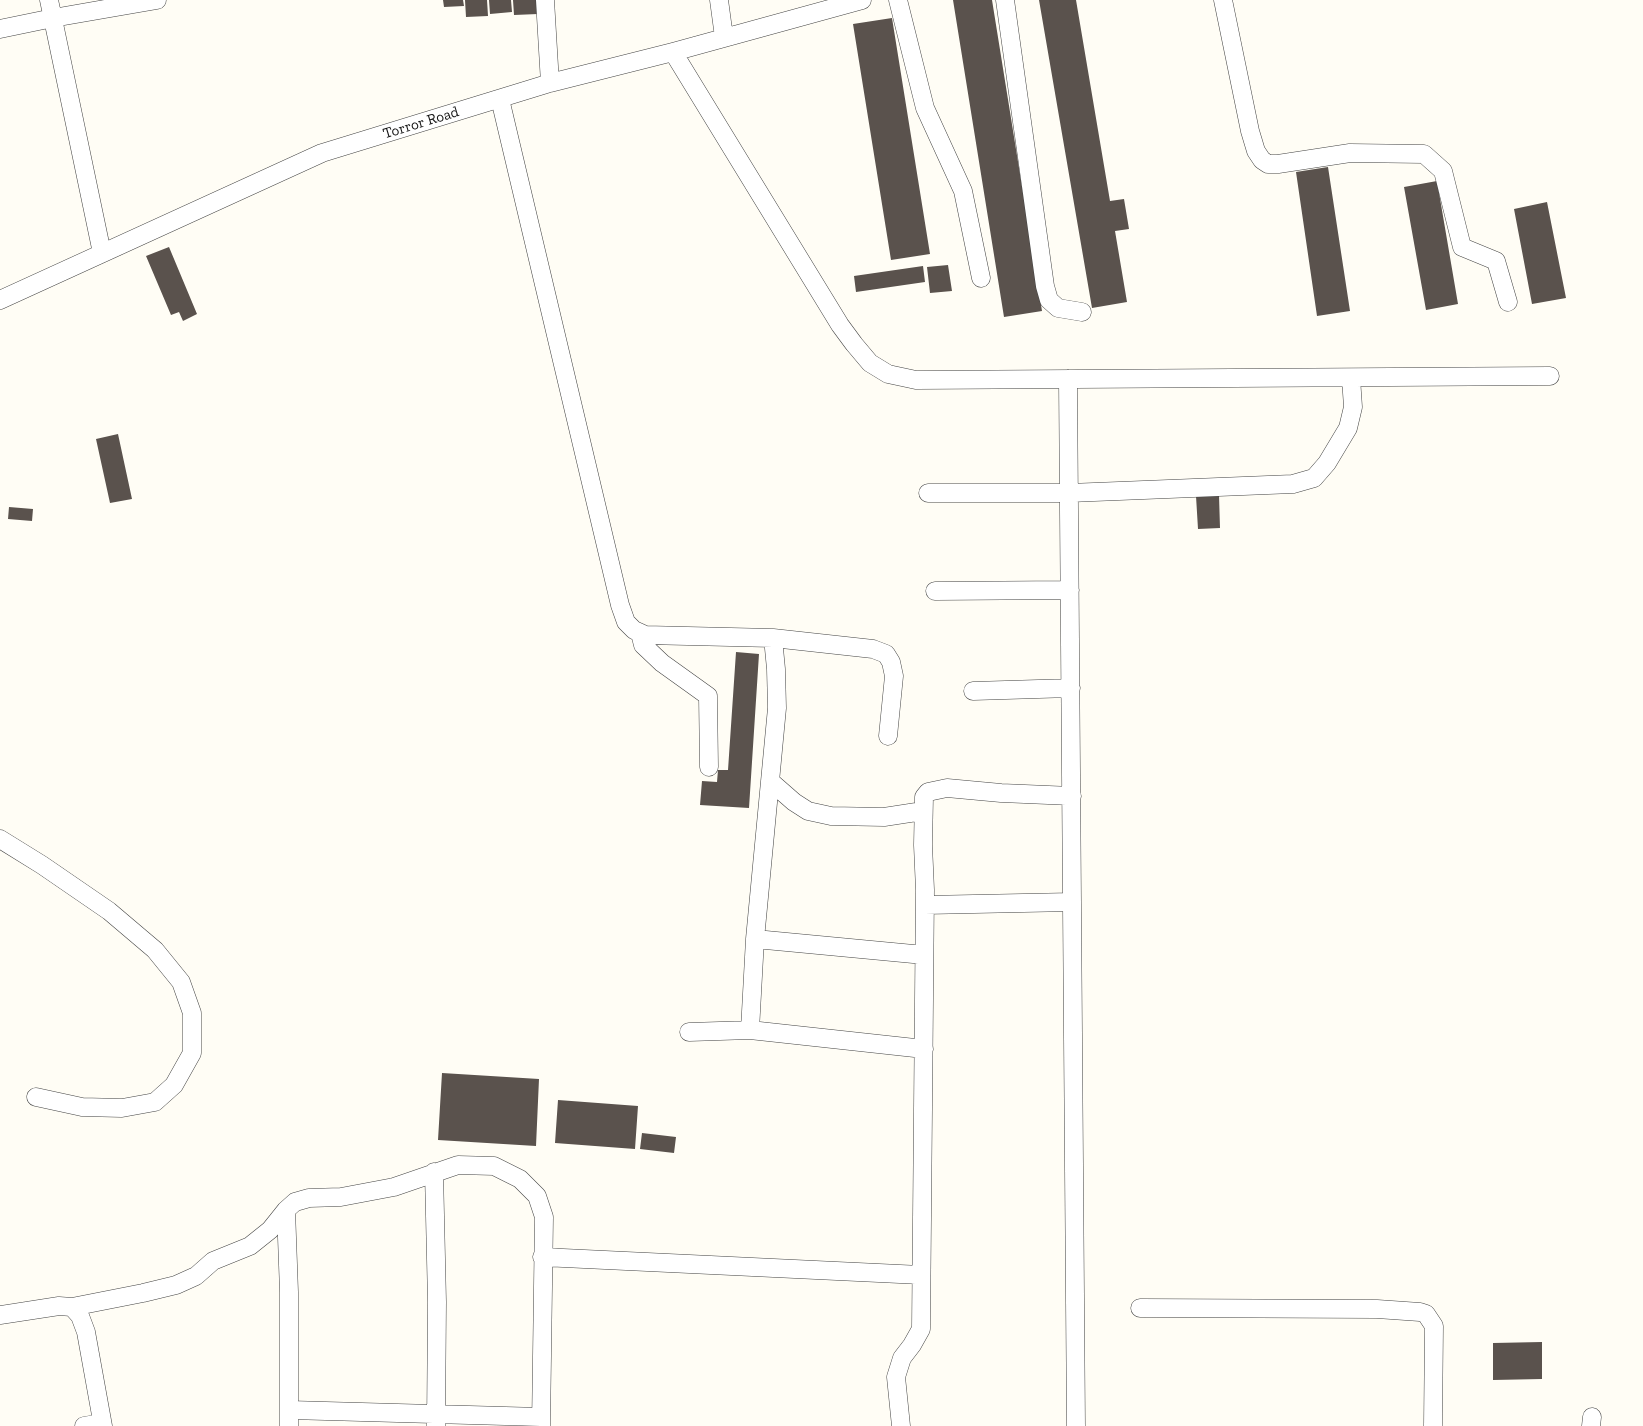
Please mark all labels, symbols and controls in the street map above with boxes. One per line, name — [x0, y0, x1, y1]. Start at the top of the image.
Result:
street label: Torror Road — [381, 103, 461, 143]

